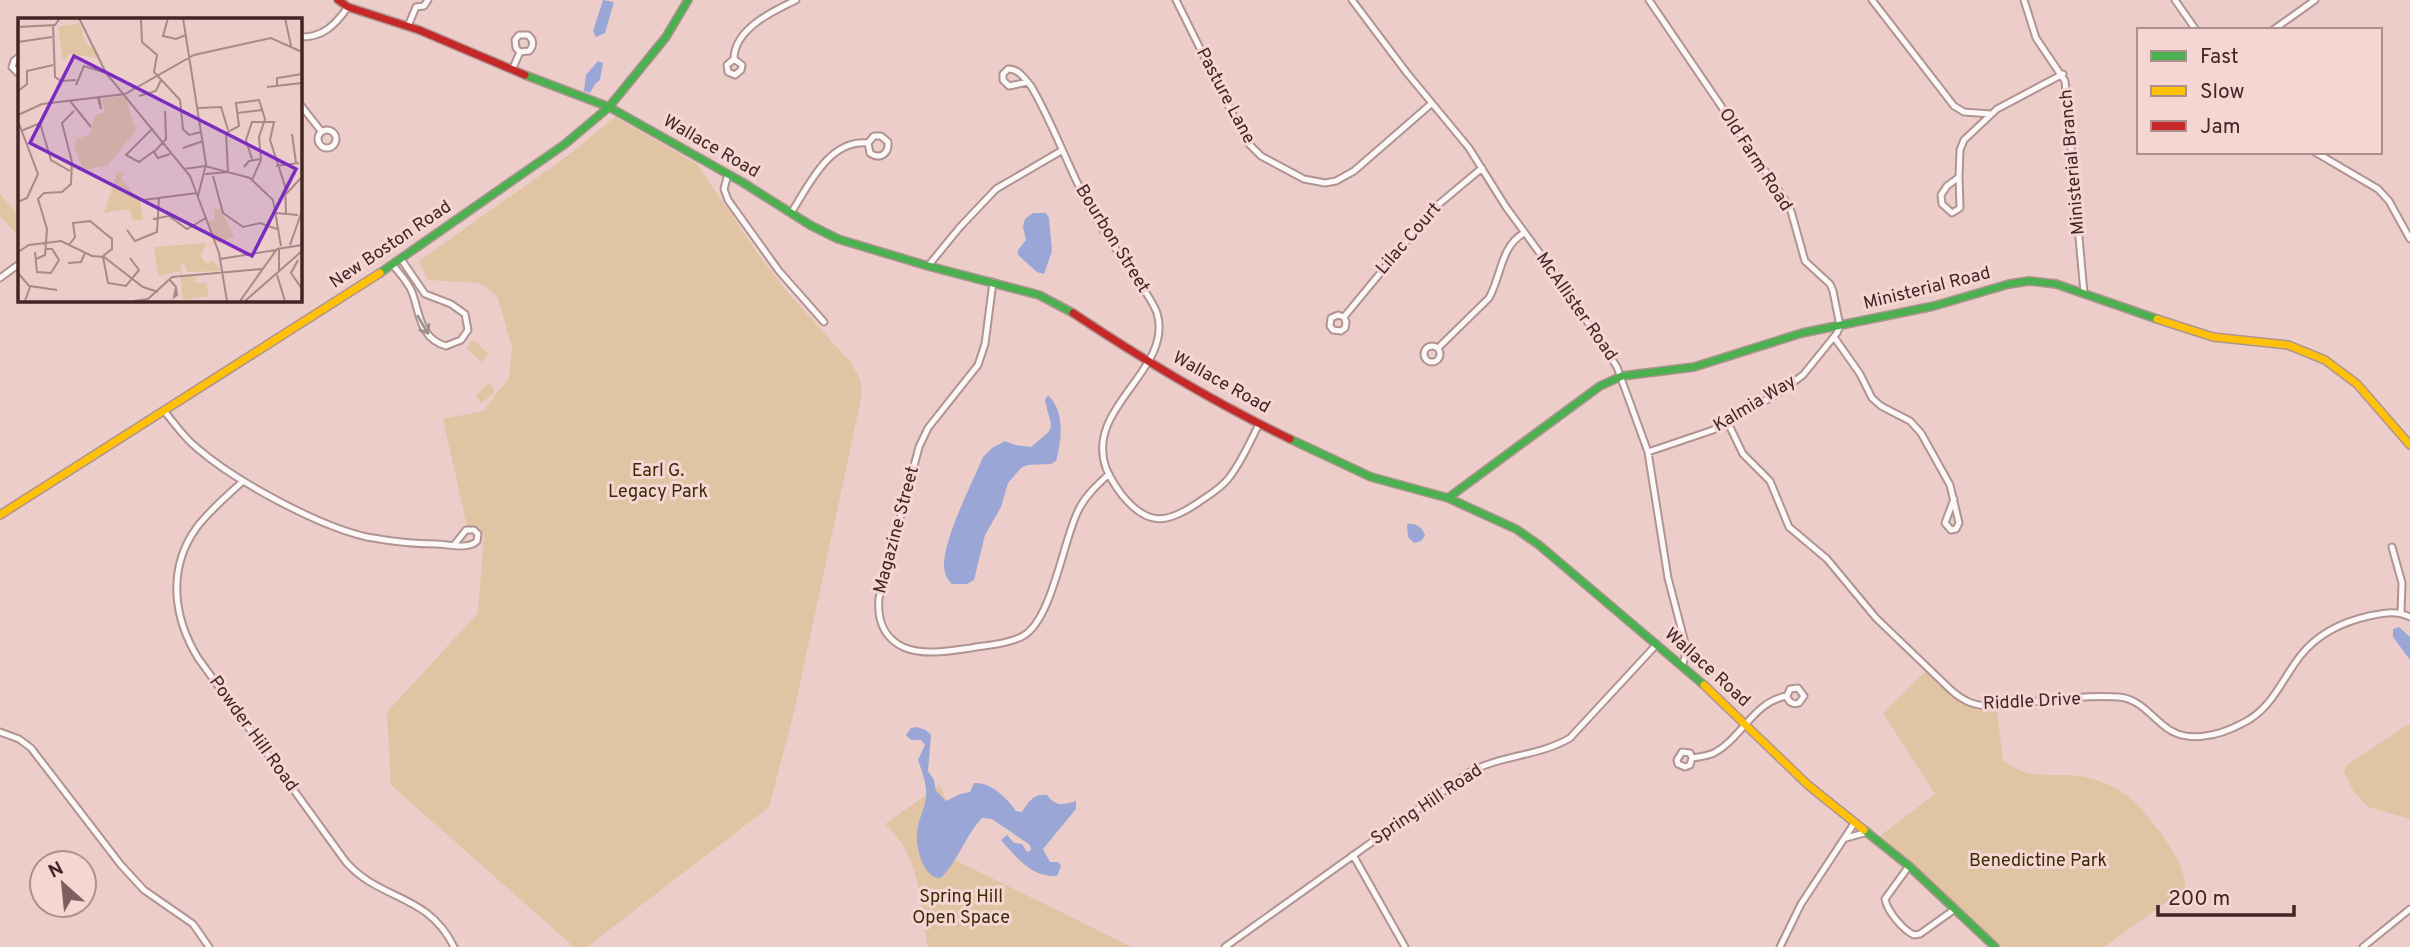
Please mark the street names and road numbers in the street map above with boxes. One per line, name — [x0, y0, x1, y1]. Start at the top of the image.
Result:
street label: Pasture Lane — [1190, 44, 1260, 148]
street label: Ministerial Branch — [2055, 88, 2091, 236]
street label: Old Farm Road — [1713, 104, 1797, 216]
street label: Wallace Road — [658, 110, 764, 184]
street label: Bourbon Street — [1070, 181, 1154, 297]
street label: New Boston Road — [326, 196, 456, 294]
street label: Lilac Court — [1371, 198, 1447, 280]
street label: McAllister Road — [1530, 248, 1622, 366]
street label: Ministerial Road — [1861, 262, 1993, 316]
street label: Wallace Road — [1168, 347, 1274, 419]
street label: Kalmia Way — [1709, 370, 1801, 438]
street label: Magazine Street — [869, 464, 925, 596]
street label: Wallace Road — [1659, 623, 1755, 713]
street label: Powder Hill Road — [203, 672, 303, 796]
street label: Riddle Drive — [1982, 688, 2082, 716]
street label: Spring Hill Road — [1367, 759, 1487, 851]

